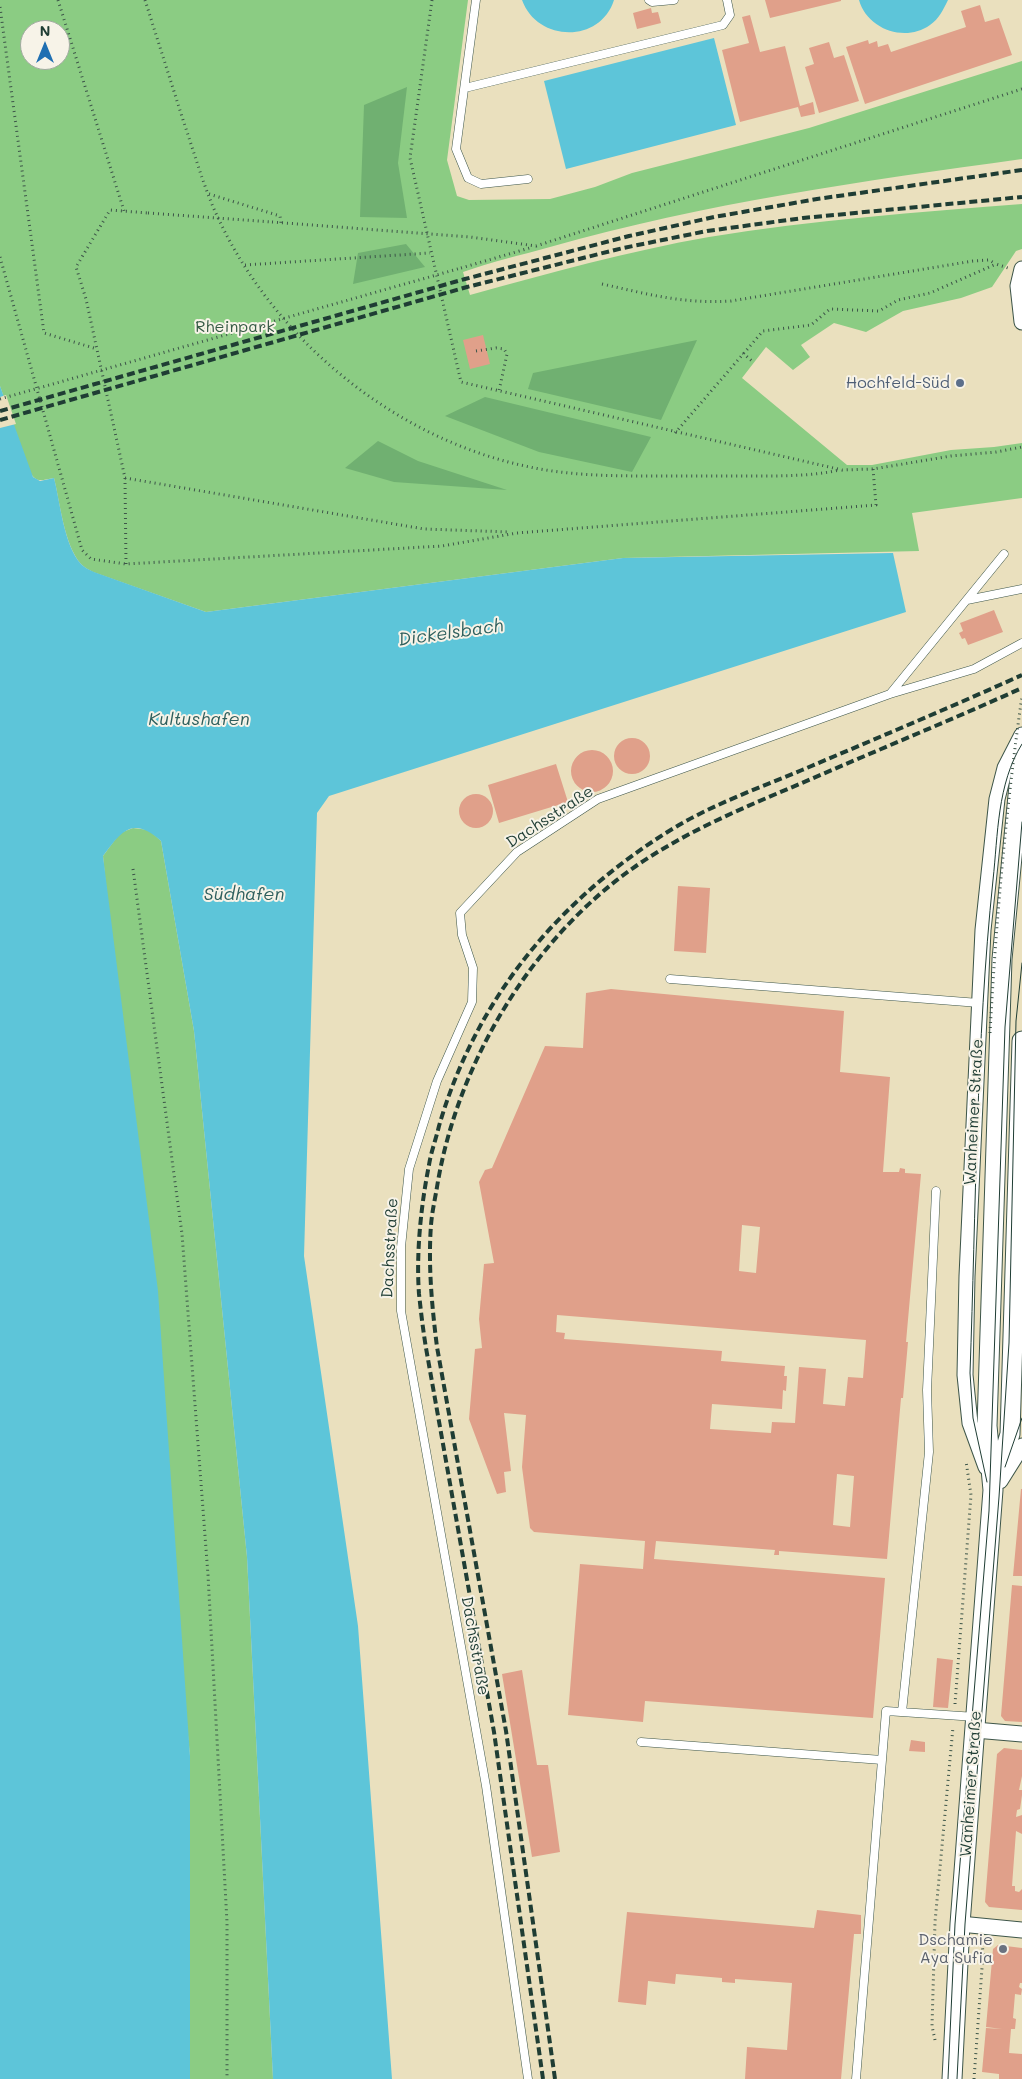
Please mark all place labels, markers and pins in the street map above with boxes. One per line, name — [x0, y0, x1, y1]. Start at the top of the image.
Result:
place label: Hochfeld-Süd — [846, 373, 950, 393]
marker: Hochfeld-Süd — [954, 377, 966, 389]
place label: Dschamie Aya Sufia — [918, 1930, 993, 1968]
marker: Dschamie Aya Sufia — [997, 1943, 1009, 1955]

